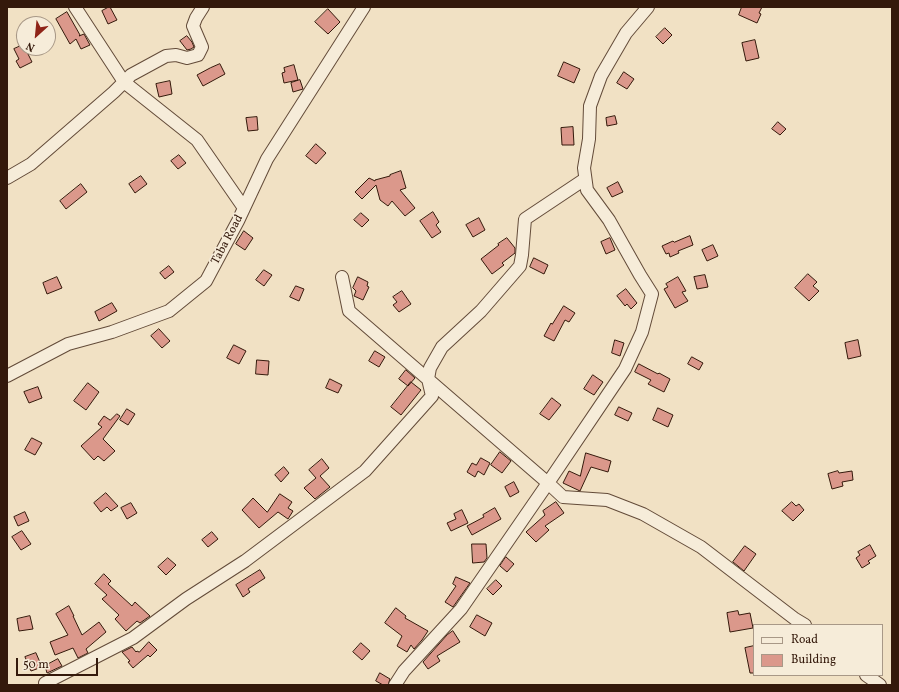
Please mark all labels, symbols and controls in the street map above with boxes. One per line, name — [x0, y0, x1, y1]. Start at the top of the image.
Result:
north arrow — [16, 16, 56, 56]
text: N — [24, 38, 38, 55]
street label: Taba Road — [209, 213, 247, 267]
legend — [753, 624, 883, 676]
text: Road — [791, 632, 818, 648]
scale bar — [18, 650, 100, 676]
text: Building — [791, 652, 836, 668]
text: 50 m — [23, 657, 49, 673]

